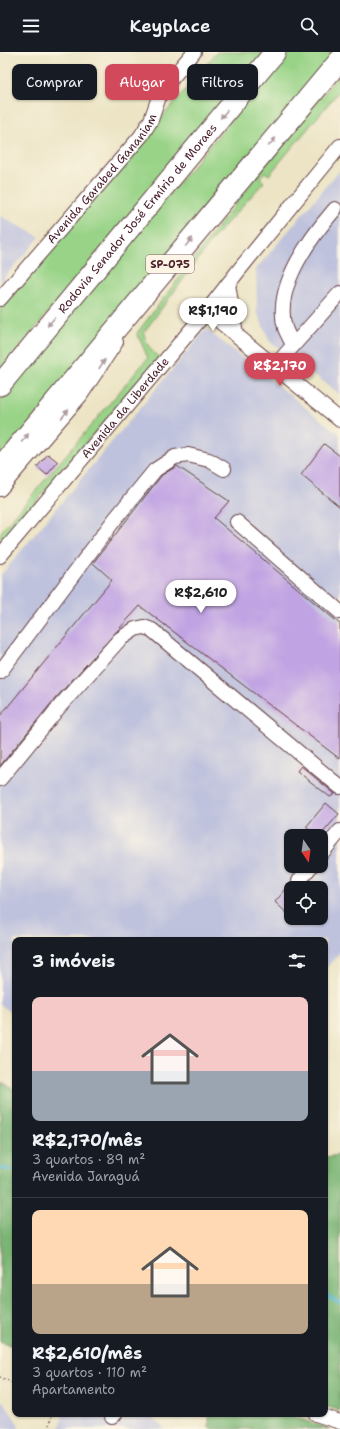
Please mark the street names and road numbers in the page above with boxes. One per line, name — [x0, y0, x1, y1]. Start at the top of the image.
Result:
street label: Avenida Garabed Gananiam — [43, 112, 161, 247]
street label: Rodovia Senador José Ermírio de Moraes — [54, 120, 221, 317]
road number: SP-075 — [146, 255, 194, 273]
street label: Avenida da Liberdade — [78, 354, 173, 462]

